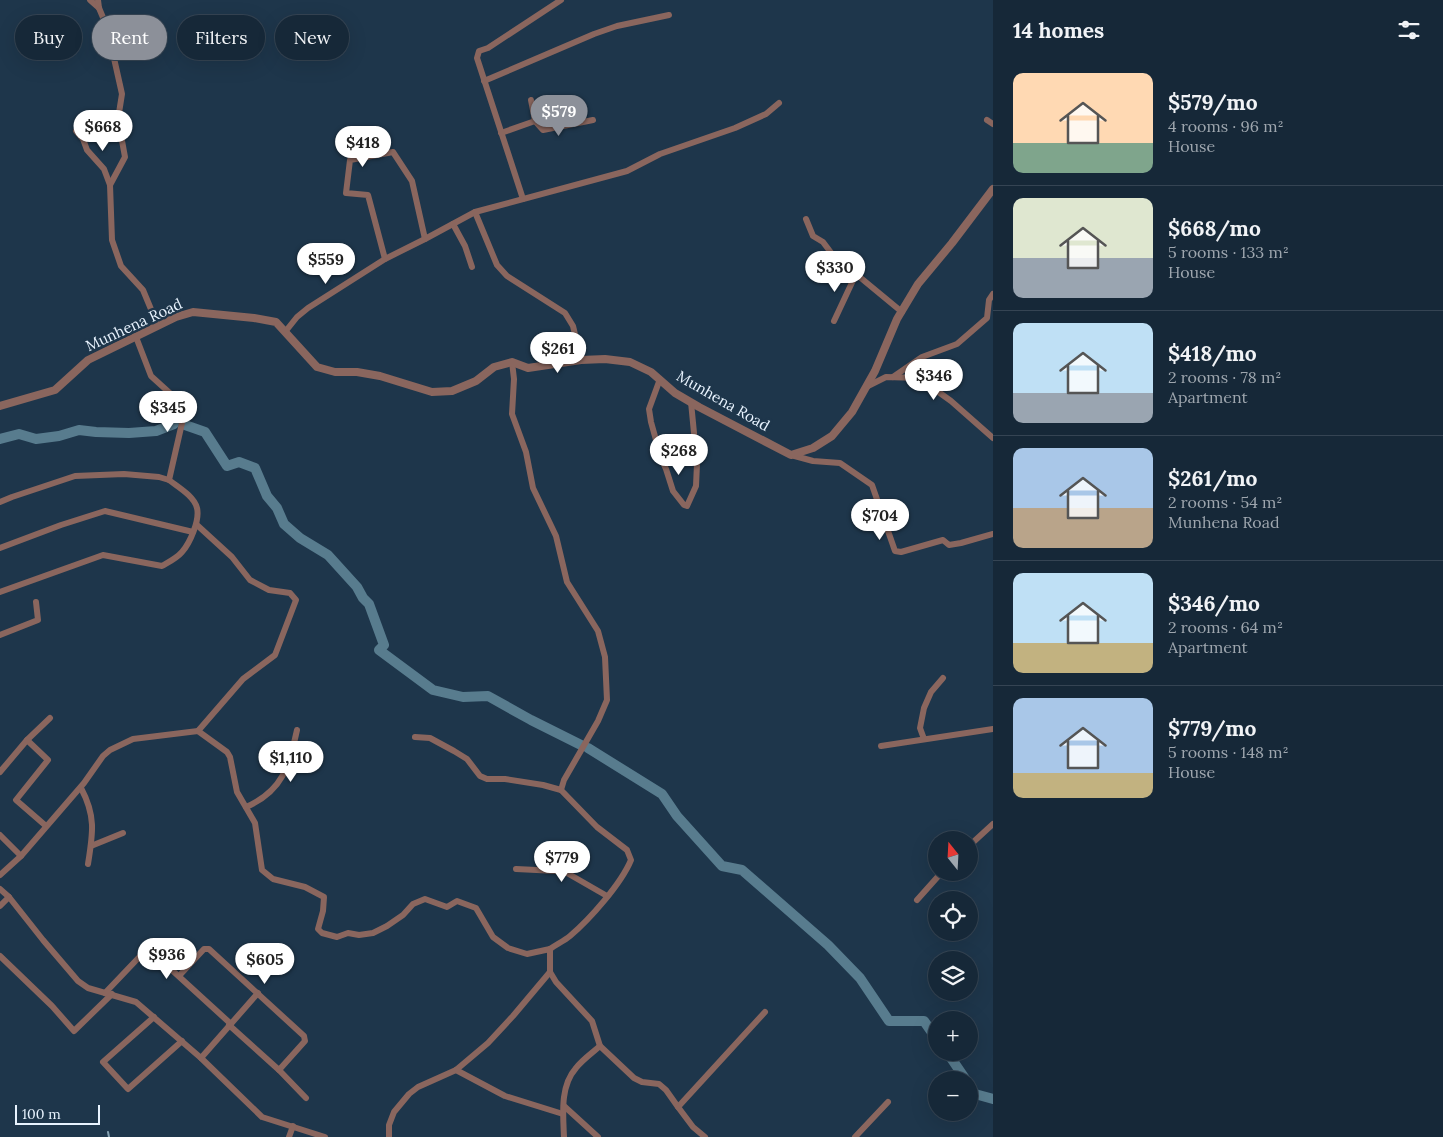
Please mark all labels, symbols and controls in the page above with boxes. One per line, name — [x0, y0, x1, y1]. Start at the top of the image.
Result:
chip: Buy — [15, 15, 82, 60]
chip: Rent — [92, 15, 167, 60]
chip: Filters — [177, 15, 265, 60]
chip: New — [275, 15, 349, 60]
icon: filters — [1395, 16, 1423, 44]
text: 14 homes — [1013, 17, 1104, 44]
text: $579/mo — [1168, 89, 1258, 116]
icon: home — [1053, 93, 1113, 153]
pin: $579 — [529, 94, 589, 137]
text: $579 — [542, 101, 576, 121]
pin: $668 — [73, 110, 133, 152]
text: $668 — [85, 116, 121, 136]
text: 4 rooms · 96 m² — [1168, 116, 1284, 136]
pin: $418 — [333, 126, 393, 168]
text: $418 — [346, 132, 380, 152]
text: House — [1168, 136, 1215, 156]
text: $668/mo — [1168, 215, 1261, 242]
icon: home — [1053, 218, 1113, 278]
pin: $559 — [296, 242, 356, 285]
text: 5 rooms · 133 m² — [1168, 242, 1289, 262]
text: $559 — [308, 249, 344, 269]
pin: $330 — [805, 250, 865, 293]
text: $330 — [816, 257, 854, 277]
text: House — [1168, 262, 1215, 282]
street label: Munhena Road — [82, 294, 185, 355]
pin: $261 — [528, 332, 588, 374]
text: $261 — [541, 338, 575, 358]
text: $418/mo — [1168, 340, 1257, 367]
icon: home — [1053, 343, 1113, 403]
pin: $346 — [904, 358, 964, 401]
text: $346 — [916, 365, 952, 385]
street label: Munhena Road — [673, 366, 773, 435]
text: 2 rooms · 78 m² — [1168, 367, 1282, 387]
text: Apartment — [1168, 387, 1248, 407]
pin: $345 — [138, 390, 198, 433]
text: $345 — [150, 397, 186, 417]
pin: $268 — [649, 434, 709, 476]
text: $268 — [661, 440, 697, 460]
text: $261/mo — [1168, 465, 1257, 492]
icon: home — [1053, 468, 1113, 528]
text: 2 rooms · 54 m² — [1168, 492, 1283, 512]
pin: $704 — [850, 498, 910, 541]
text: $704 — [862, 505, 898, 525]
text: Munhena Road — [1168, 512, 1280, 532]
text: $346/mo — [1168, 590, 1260, 617]
icon: home — [1053, 593, 1113, 653]
text: 2 rooms · 64 m² — [1168, 617, 1283, 637]
text: Apartment — [1168, 637, 1248, 657]
text: $779/mo — [1168, 715, 1256, 742]
icon: home — [1053, 718, 1113, 778]
pin: $1,110 — [250, 740, 332, 783]
text: 5 rooms · 148 m² — [1168, 742, 1289, 762]
text: $1,110 — [269, 747, 313, 767]
text: House — [1168, 762, 1215, 782]
north arrow — [928, 831, 978, 881]
map controls — [928, 831, 978, 1121]
pin: $779 — [532, 840, 592, 883]
text: $779 — [545, 847, 579, 867]
button: locate — [928, 891, 978, 941]
pin: $936 — [137, 938, 197, 980]
pin: $605 — [235, 942, 295, 985]
text: $936 — [149, 944, 185, 964]
text: $605 — [246, 949, 284, 969]
button: layers — [928, 951, 978, 1001]
button: + — [928, 1011, 978, 1061]
button: − — [928, 1071, 978, 1121]
scale bar — [15, 1102, 100, 1125]
text: 100 m — [22, 1105, 61, 1123]

